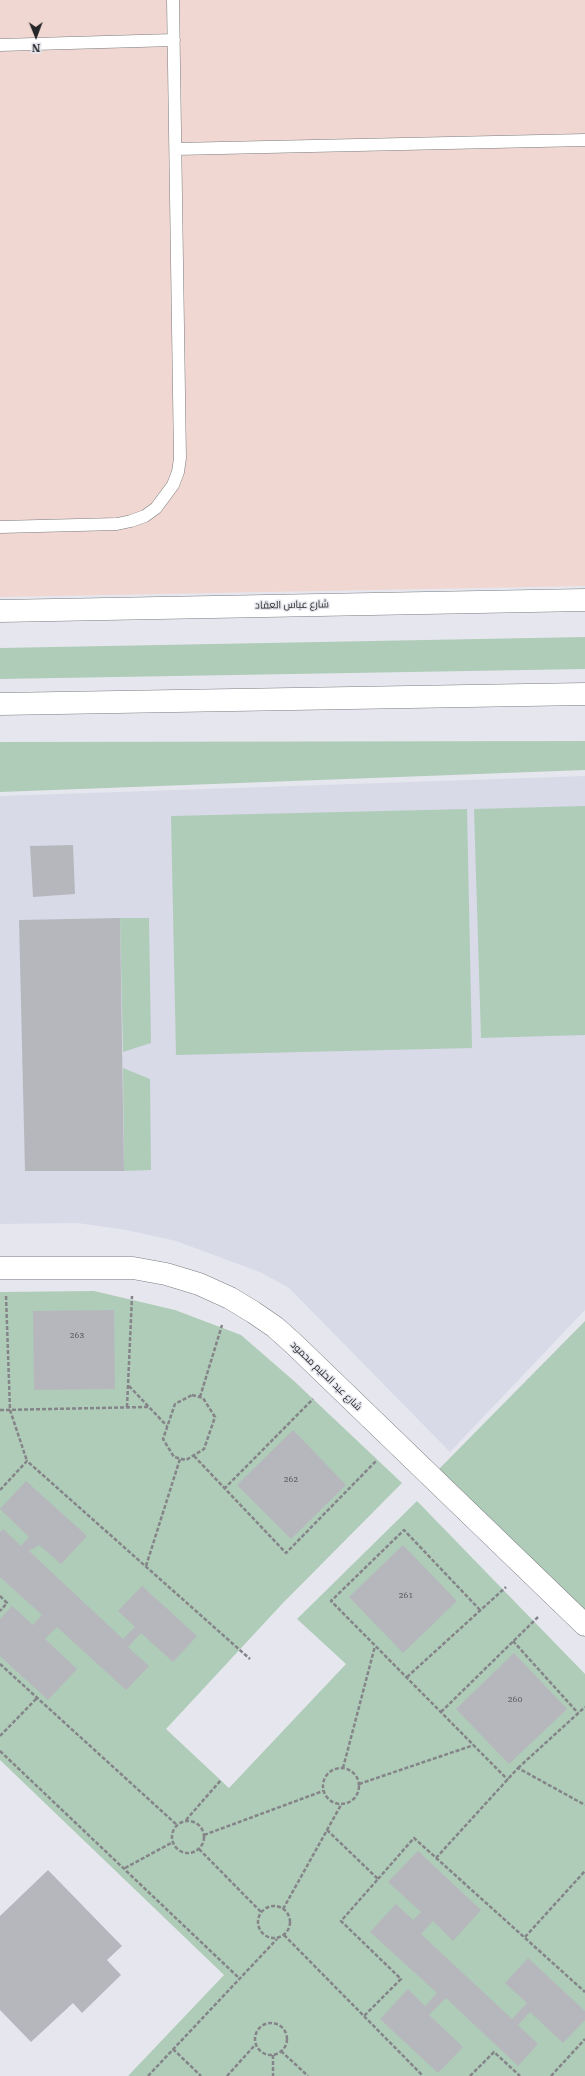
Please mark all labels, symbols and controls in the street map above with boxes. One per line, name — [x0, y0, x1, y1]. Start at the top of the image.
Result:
north arrow — [16, 16, 56, 56]
text: N — [32, 41, 41, 55]
street label: شارع عباس العقاد — [255, 598, 329, 612]
house number: 263 — [70, 1331, 84, 1341]
street label: شارع عبد الحليم محمود — [288, 1339, 364, 1413]
house number: 262 — [284, 1475, 298, 1485]
house number: 261 — [399, 1591, 413, 1601]
house number: 260 — [508, 1695, 522, 1705]

